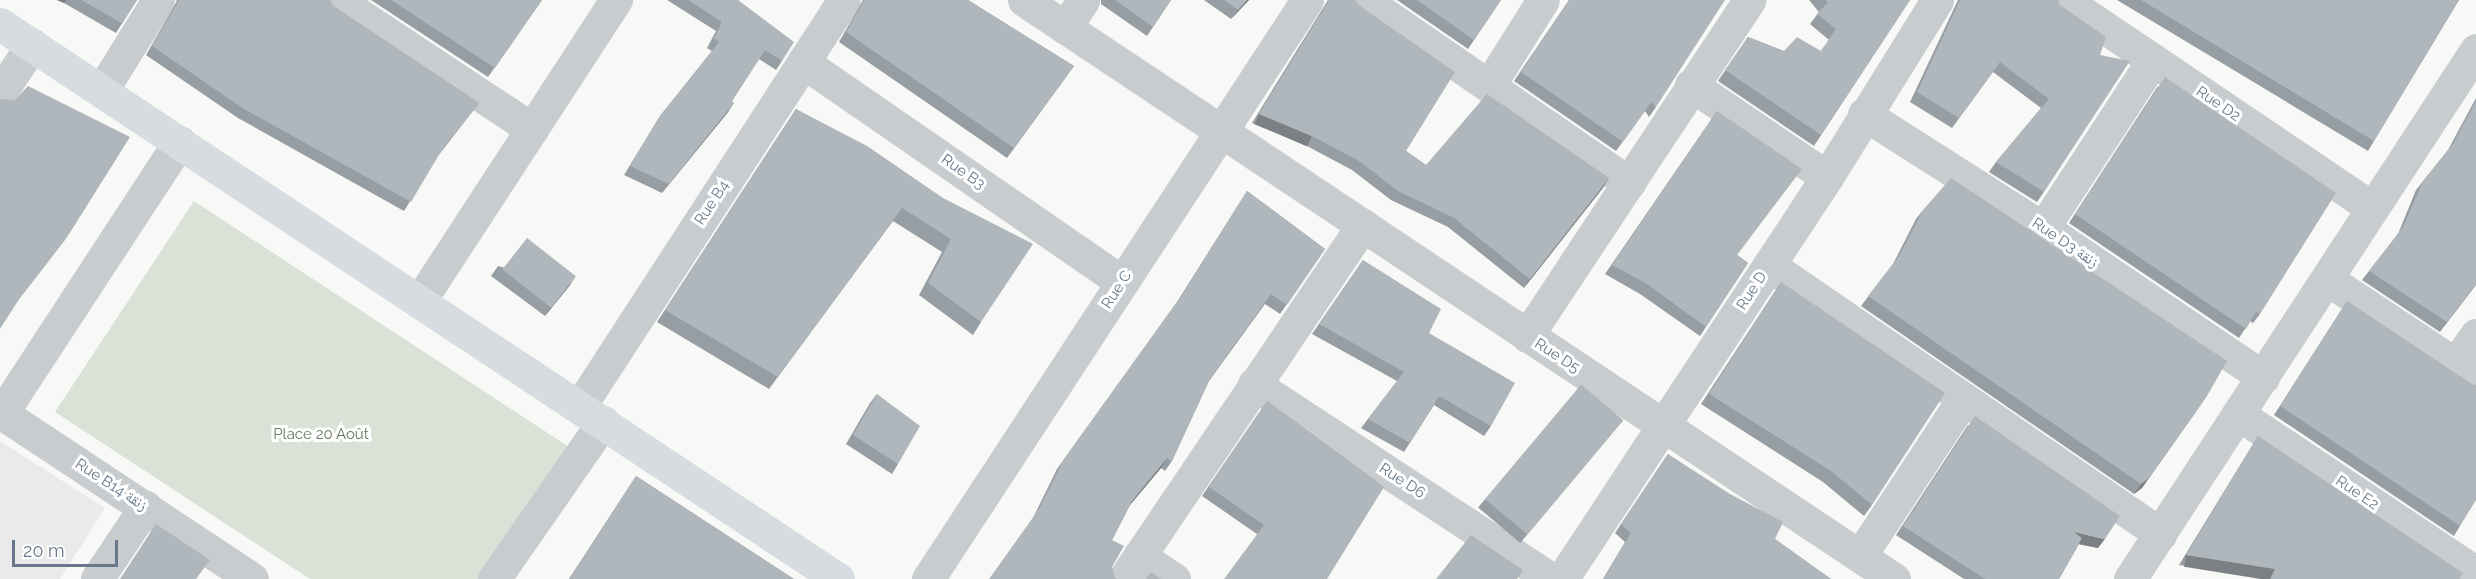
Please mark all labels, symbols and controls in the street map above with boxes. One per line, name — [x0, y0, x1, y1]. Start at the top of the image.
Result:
street label: Rue D2 — [2192, 83, 2244, 125]
street label: Rue B3 — [938, 151, 988, 193]
street label: Rue B4 — [691, 177, 733, 229]
street label: Rue D3 زنقة — [2028, 214, 2102, 272]
street label: Rue C — [1098, 268, 1136, 312]
street label: Rue D — [1733, 269, 1771, 313]
street label: Rue D5 — [1531, 335, 1583, 377]
park label: Place 20 Août — [273, 426, 369, 444]
street label: Rue B14 زنقة — [72, 455, 150, 515]
street label: Rue D6 — [1376, 460, 1428, 502]
street label: Rue E2 — [2332, 472, 2382, 514]
scale bar — [15, 528, 122, 566]
text: 20 m — [23, 540, 65, 561]

